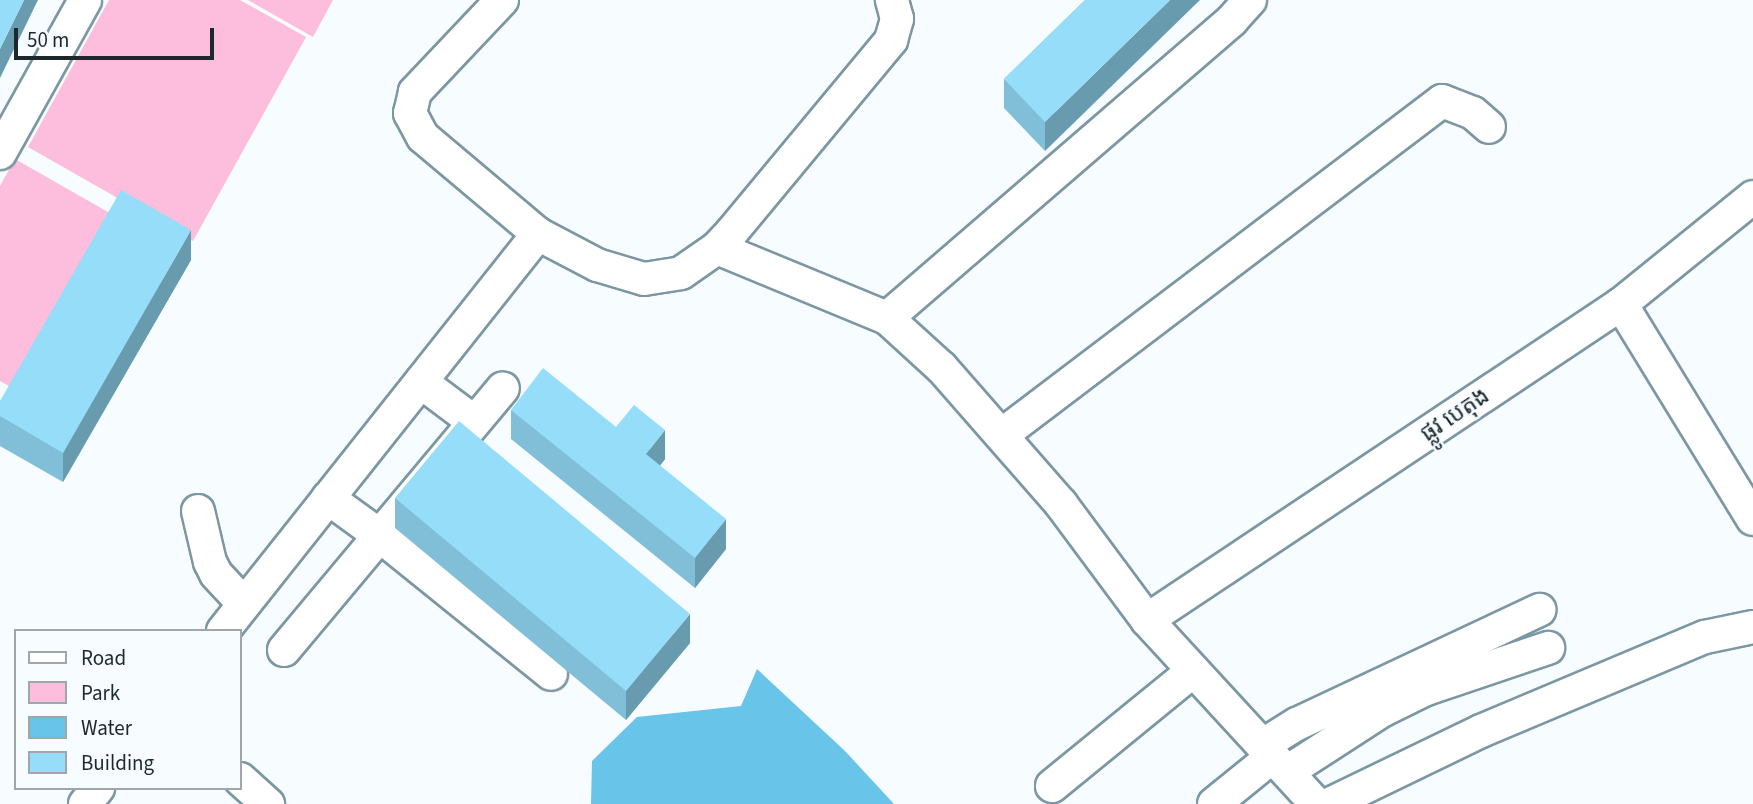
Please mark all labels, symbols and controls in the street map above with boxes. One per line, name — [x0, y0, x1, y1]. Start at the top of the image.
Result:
scale bar — [18, 14, 217, 58]
text: 50 m — [27, 25, 69, 55]
street label: ផ្លូវ បេតុង — [1415, 382, 1495, 448]
legend — [14, 629, 242, 790]
text: Road — [81, 643, 126, 673]
text: Park — [81, 678, 120, 708]
text: Water — [81, 713, 132, 743]
text: Building — [81, 748, 154, 778]

